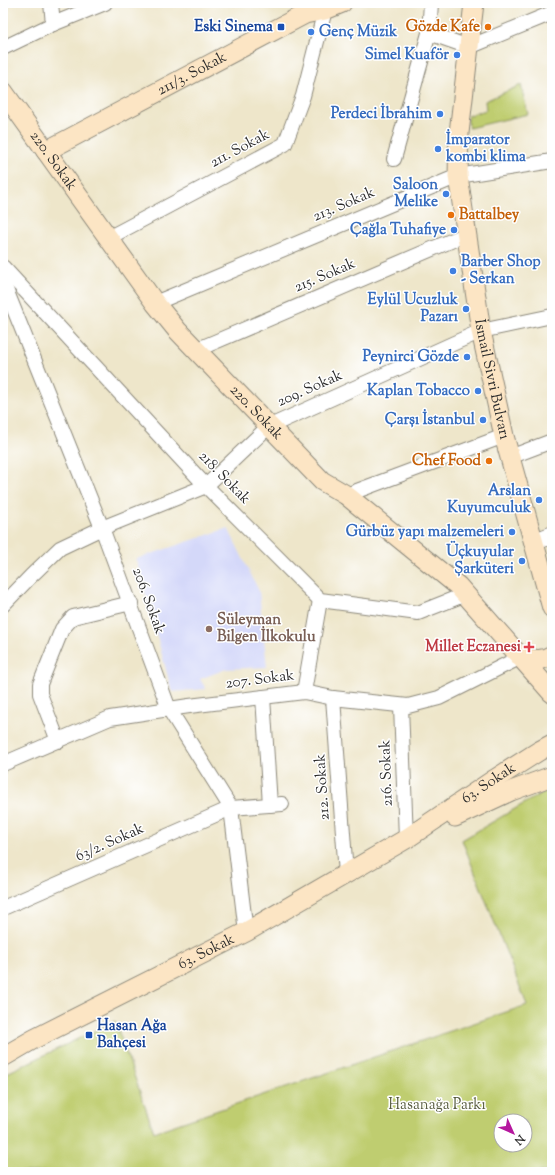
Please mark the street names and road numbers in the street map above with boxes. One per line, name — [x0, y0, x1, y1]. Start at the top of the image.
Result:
street label: 211/3. Sokak — [153, 47, 230, 101]
street label: 211. Sokak — [207, 125, 273, 173]
street label: 220. Sokak — [24, 127, 82, 195]
street label: 213. Sokak — [310, 183, 378, 227]
street label: 215. Sokak — [291, 254, 359, 298]
street label: İsmail Sivri Bulvarı — [469, 318, 515, 442]
street label: 209. Sokak — [274, 365, 346, 413]
street label: 220. Sokak — [225, 380, 288, 445]
street label: 218. Sokak — [193, 447, 255, 509]
street label: 206. Sokak — [126, 565, 170, 637]
street label: 207. Sokak — [224, 665, 296, 695]
street label: 216. Sokak — [375, 739, 399, 807]
street label: 212. Sokak — [310, 753, 336, 821]
street label: 63. Sokak — [457, 758, 520, 809]
street label: 63/2. Sokak — [72, 819, 148, 867]
street label: 63. Sokak — [175, 929, 238, 975]

